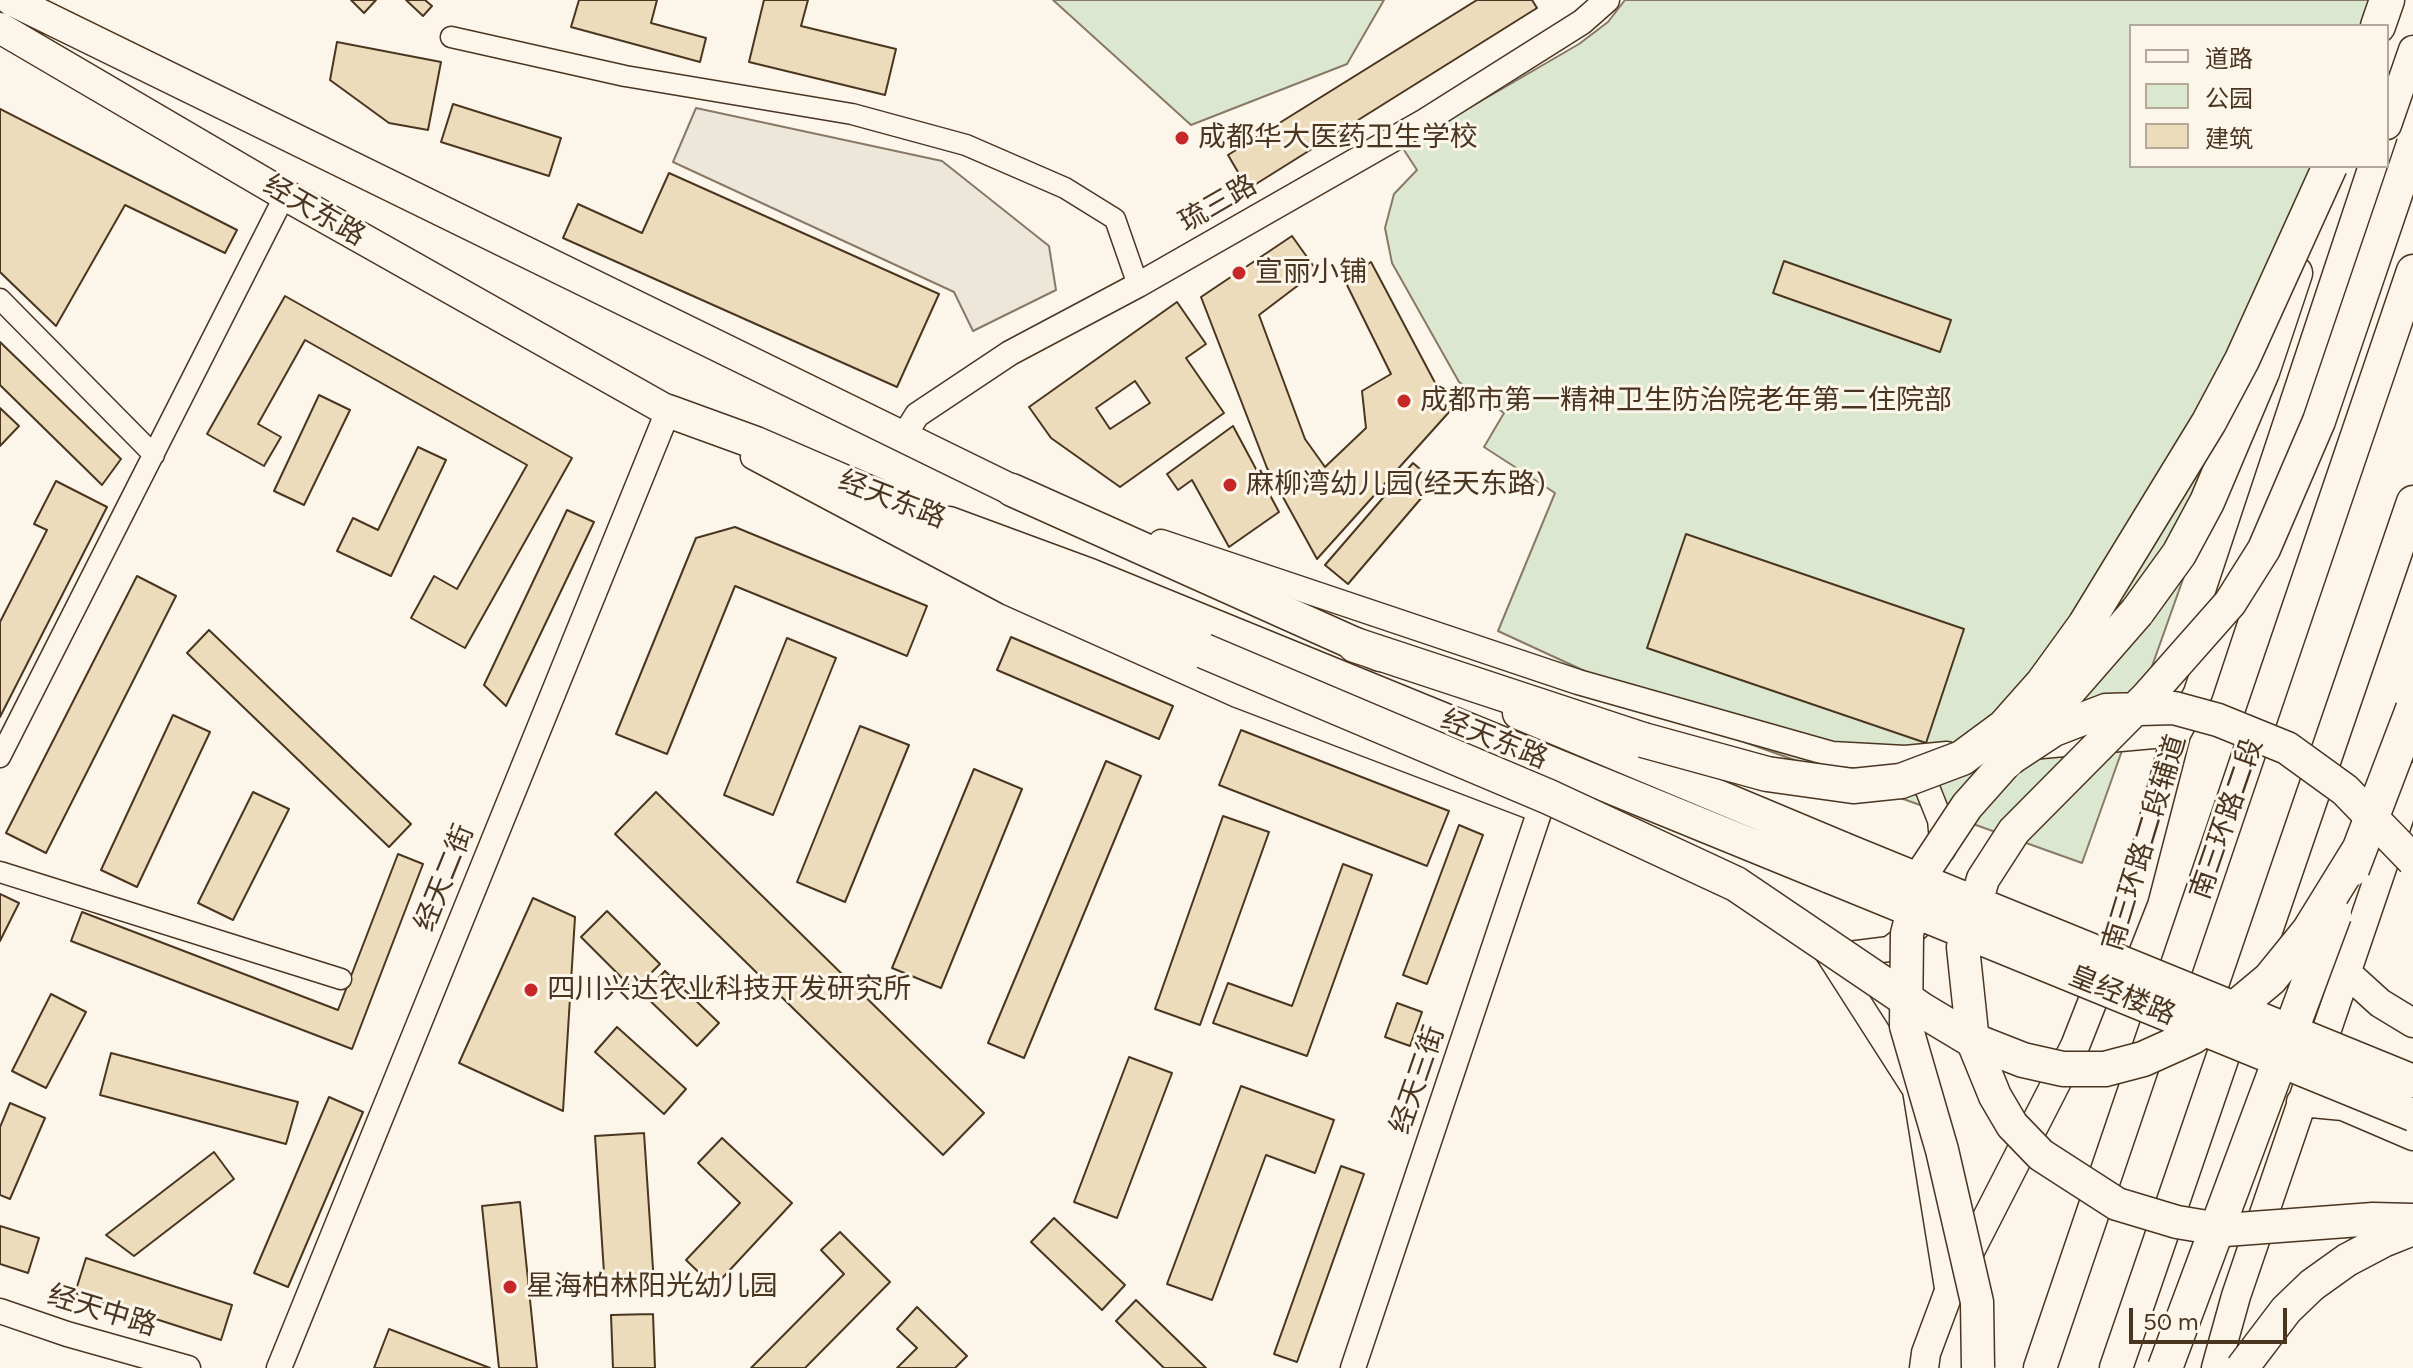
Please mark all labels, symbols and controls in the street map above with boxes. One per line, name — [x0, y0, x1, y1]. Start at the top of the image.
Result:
legend — [2129, 24, 2389, 168]
text: 道路 — [2205, 44, 2253, 73]
text: 公园 — [2205, 84, 2253, 113]
place label: 成都华大医药卫生学校 — [1198, 121, 1478, 155]
text: 建筑 — [2205, 124, 2253, 153]
marker: 成都华大医药卫生学校 — [1173, 129, 1191, 147]
street label: 经天东路 — [257, 168, 371, 254]
street label: 琉三路 — [1173, 168, 1263, 240]
place label: 宣丽小铺 — [1255, 256, 1367, 290]
marker: 宣丽小铺 — [1230, 264, 1248, 282]
place label: 成都市第一精神卫生防治院老年第二住院部 — [1420, 384, 1952, 418]
marker: 成都市第一精神卫生防治院老年第二住院部 — [1395, 392, 1413, 410]
street label: 经天东路 — [834, 464, 950, 536]
place label: 麻柳湾幼儿园(经天东路) — [1246, 468, 1546, 502]
marker: 麻柳湾幼儿园(经天东路) — [1221, 476, 1239, 494]
street label: 经天东路 — [1436, 703, 1552, 777]
street label: 南三环路二段辅道 — [2096, 731, 2194, 955]
street label: 南三环路二段 — [2184, 734, 2270, 904]
street label: 经天二街 — [408, 820, 482, 936]
street label: 皇经楼路 — [2064, 959, 2180, 1033]
place label: 四川兴达农业科技开发研究所 — [547, 973, 911, 1007]
marker: 四川兴达农业科技开发研究所 — [522, 981, 540, 999]
street label: 经天三街 — [1384, 1022, 1452, 1138]
place label: 星海柏林阳光幼儿园 — [526, 1270, 778, 1304]
marker: 星海柏林阳光幼儿园 — [501, 1278, 519, 1296]
street label: 经天中路 — [44, 1279, 160, 1343]
scale bar — [2133, 1292, 2291, 1342]
text: 50 m — [2143, 1307, 2199, 1336]

